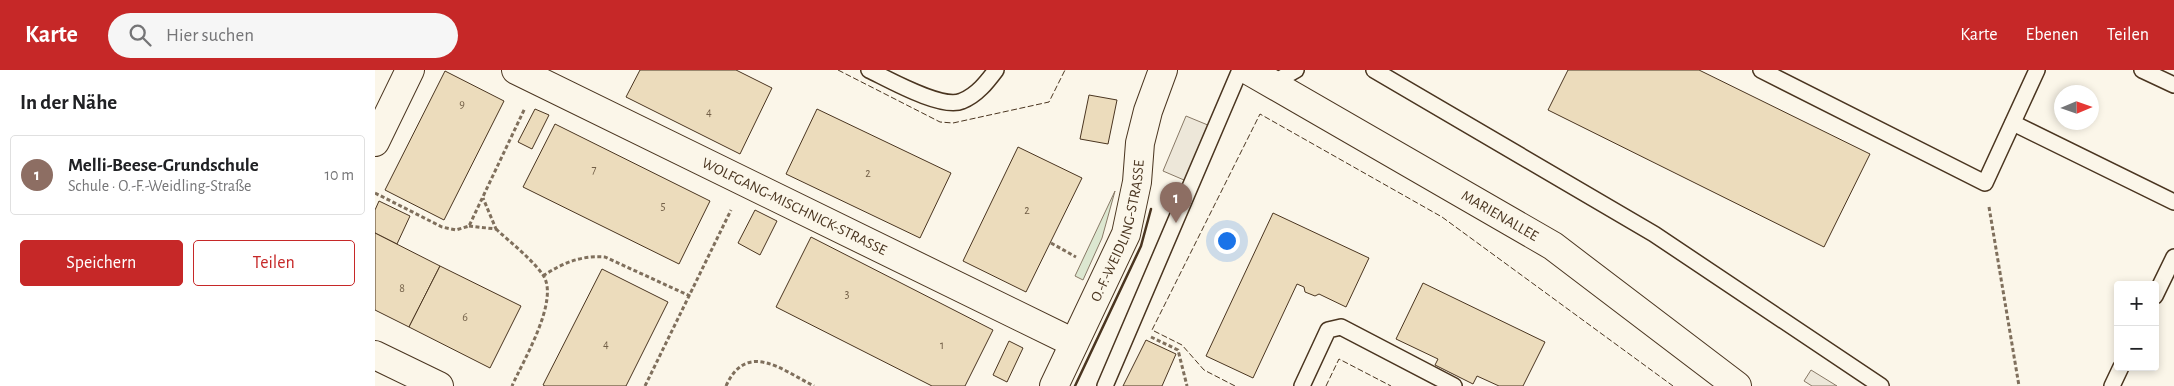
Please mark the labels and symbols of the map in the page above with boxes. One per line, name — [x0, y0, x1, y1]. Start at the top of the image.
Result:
north arrow — [2054, 85, 2099, 130]
house number: 9 — [459, 98, 465, 110]
house number: 4 — [706, 106, 712, 118]
street label: WOLFGANG-MISCHNICK-STRASSE — [700, 155, 889, 258]
street label: O.-F.-WEIDLING-STRASSE — [1088, 159, 1146, 304]
house number: 7 — [591, 163, 597, 175]
house number: 2 — [865, 167, 871, 179]
pin: 1 — [1160, 182, 1192, 223]
street label: MARIENALLEE — [1459, 187, 1541, 243]
house number: 5 — [660, 200, 666, 212]
house number: 2 — [1024, 204, 1030, 216]
your location — [1214, 228, 1240, 254]
house number: 8 — [399, 282, 405, 294]
house number: 3 — [845, 288, 850, 300]
house number: 6 — [462, 311, 468, 323]
house number: 4 — [603, 338, 609, 350]
house number: 1 — [940, 339, 944, 351]

